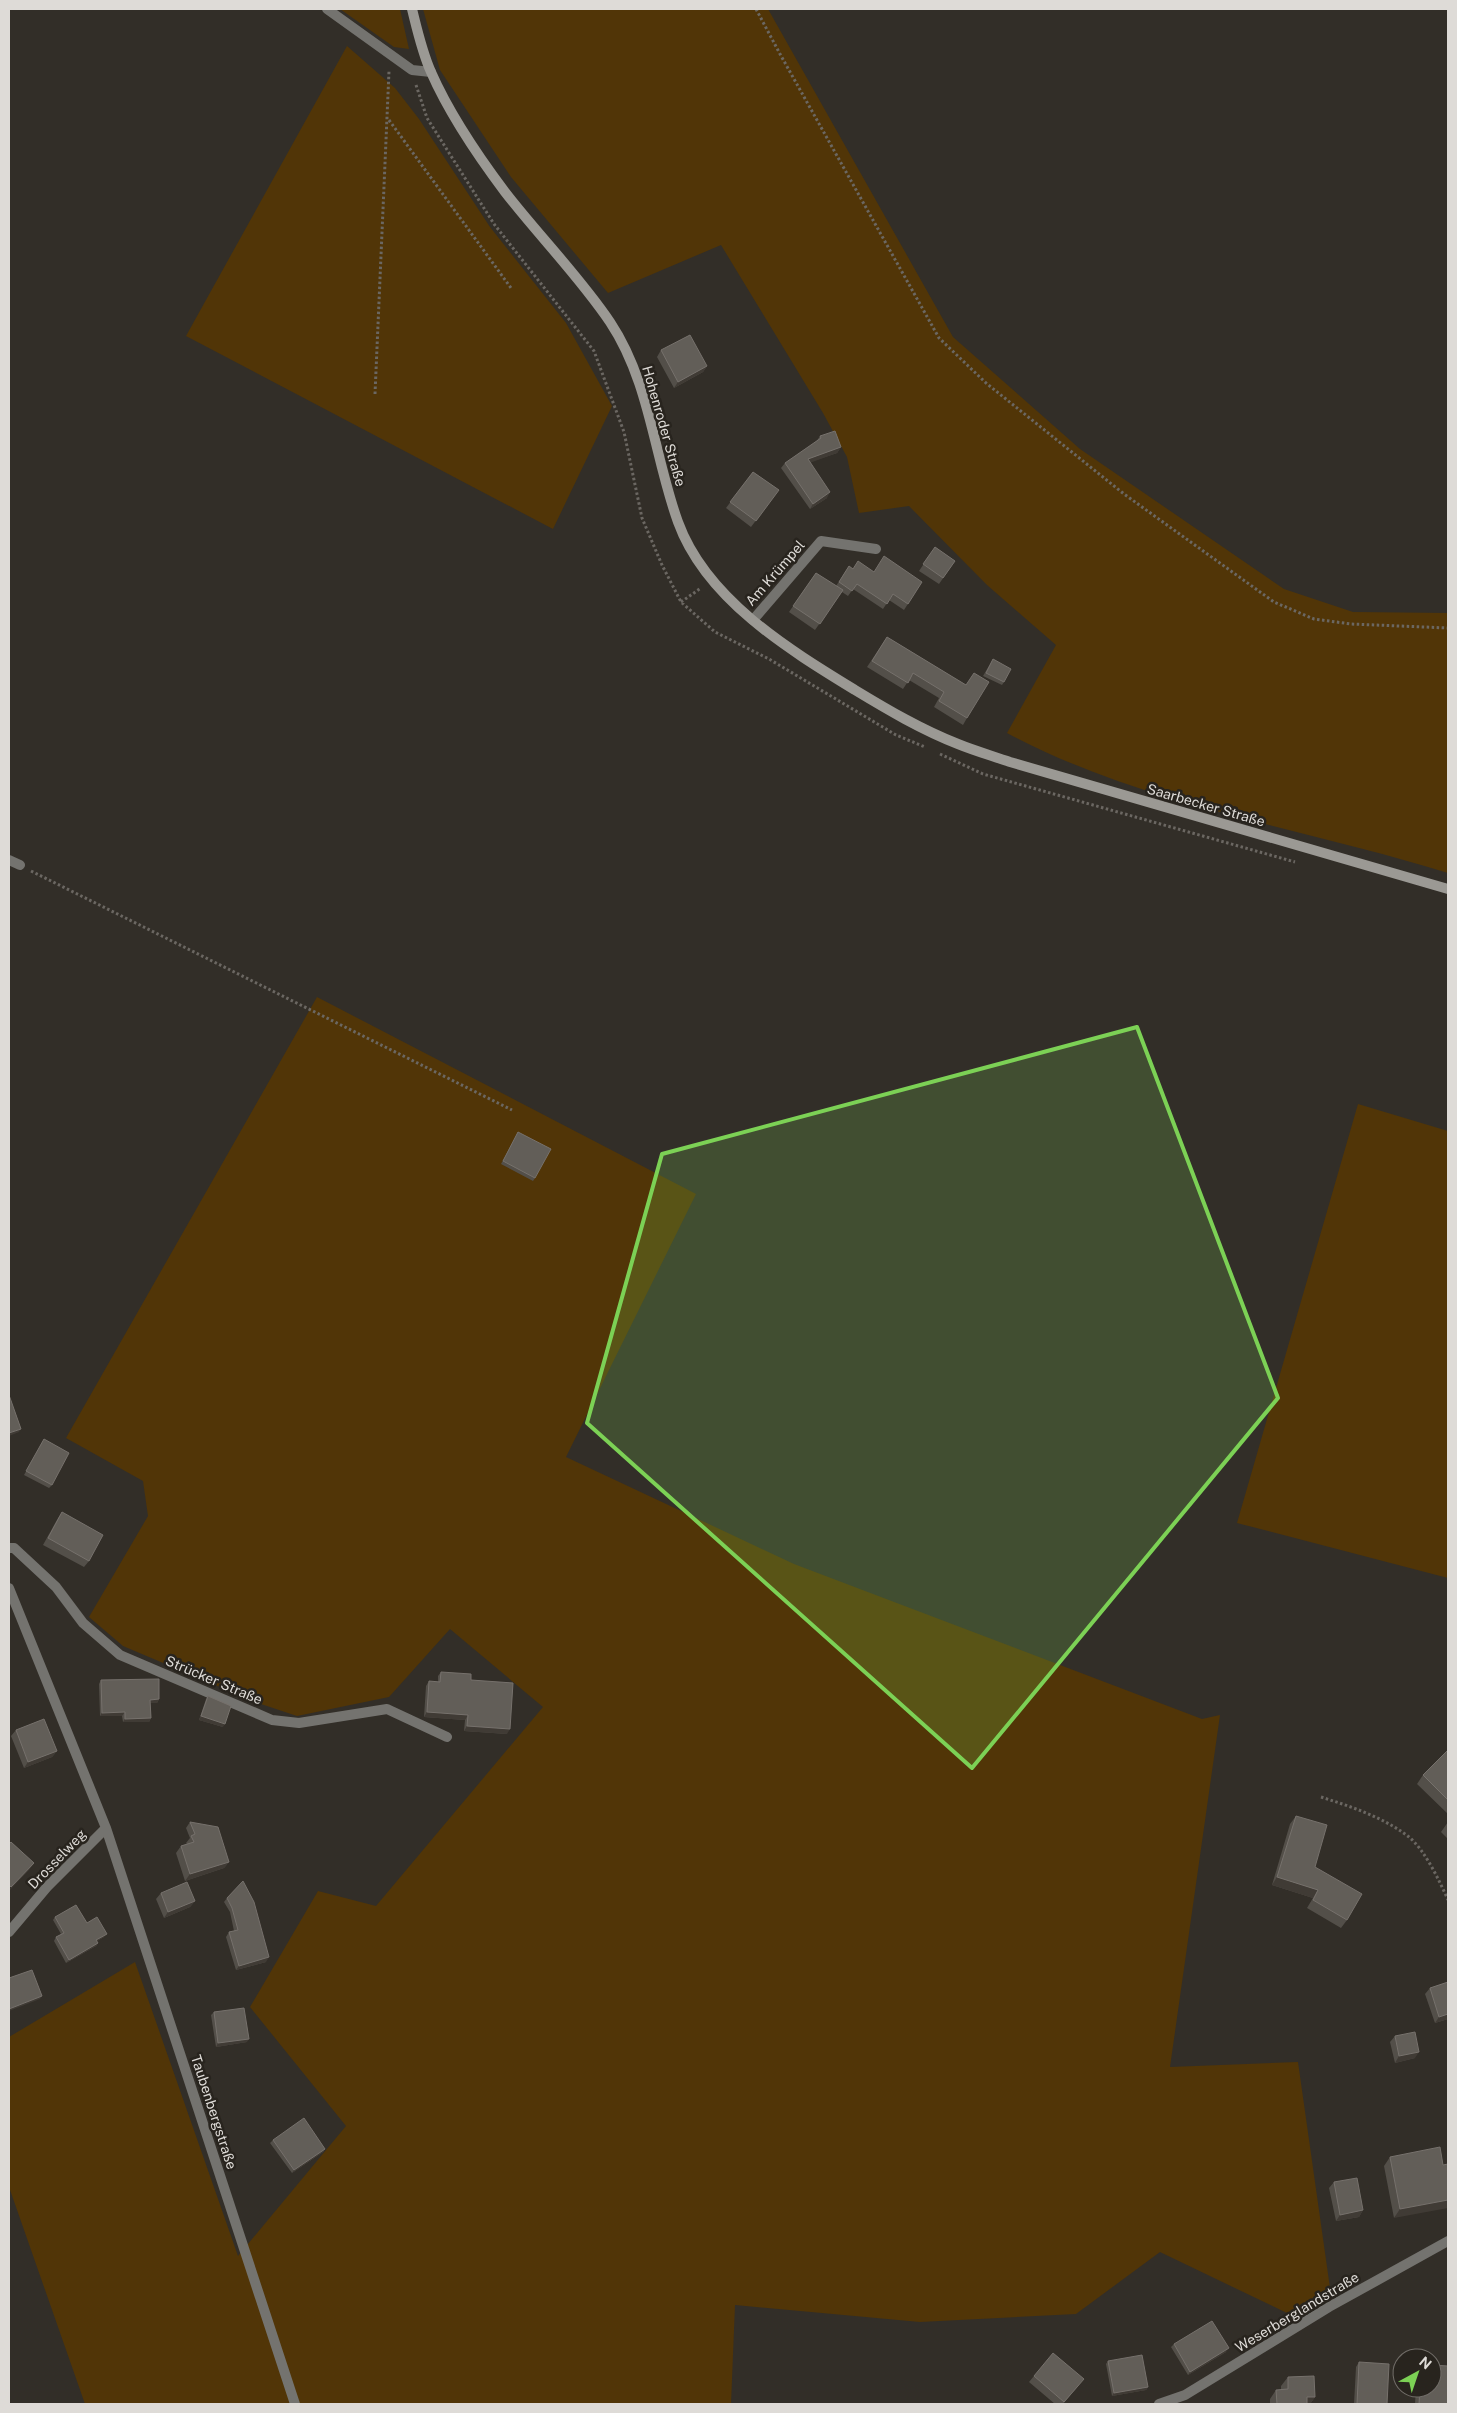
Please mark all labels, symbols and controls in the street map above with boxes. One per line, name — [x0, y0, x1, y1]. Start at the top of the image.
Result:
street label: Hohenroder Straße — [639, 364, 689, 488]
street label: Am Krümpel — [742, 537, 808, 609]
street label: Saarbecker Straße — [1145, 780, 1267, 830]
street label: Strücker Straße — [163, 1652, 265, 1708]
street label: Drosselweg — [25, 1826, 89, 1892]
street label: Taubenbergstraße — [188, 2053, 240, 2171]
street label: Weserberglandstraße — [1232, 2269, 1362, 2355]
north arrow — [1392, 2348, 1442, 2398]
text: N — [1416, 2353, 1435, 2373]

